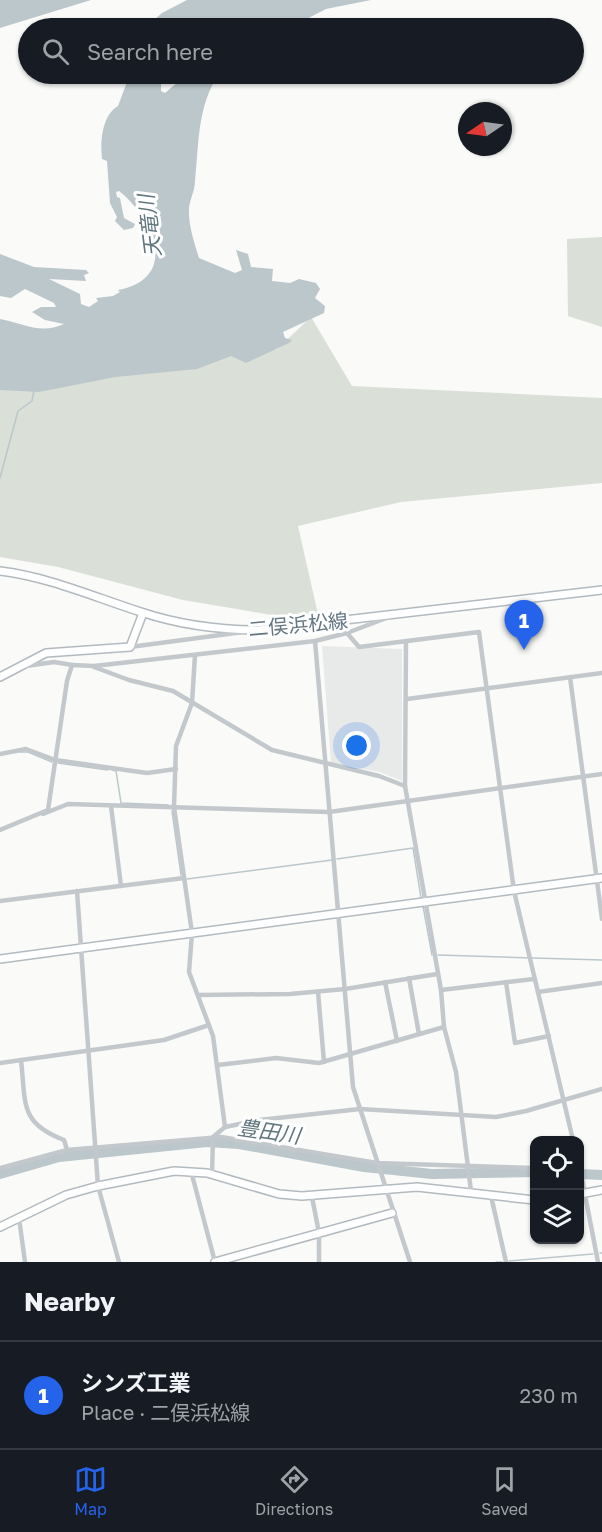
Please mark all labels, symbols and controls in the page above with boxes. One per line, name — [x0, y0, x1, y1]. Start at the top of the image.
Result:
search box — [18, 18, 584, 84]
icon: search — [39, 35, 72, 68]
text: Search here — [87, 38, 213, 65]
north arrow — [458, 102, 512, 156]
water label: 天竜川 — [132, 191, 166, 259]
pin: 1 — [504, 600, 544, 650]
street label: 二俣浜松線 — [247, 608, 349, 640]
your location — [342, 731, 371, 760]
water label: 豊田川 — [236, 1114, 304, 1149]
map controls — [530, 1136, 584, 1244]
button: locate — [530, 1136, 584, 1190]
button: layers — [530, 1190, 584, 1244]
text: Nearby — [24, 1286, 115, 1317]
text: シンズ工業 — [81, 1369, 191, 1396]
text: 1 — [38, 1383, 49, 1407]
text: 230 m — [520, 1383, 578, 1407]
text: Place · 二俣浜松線 — [81, 1400, 250, 1424]
tab: Map — [74, 1463, 107, 1519]
tab: Directions — [255, 1463, 333, 1519]
tab: Saved — [481, 1463, 528, 1519]

